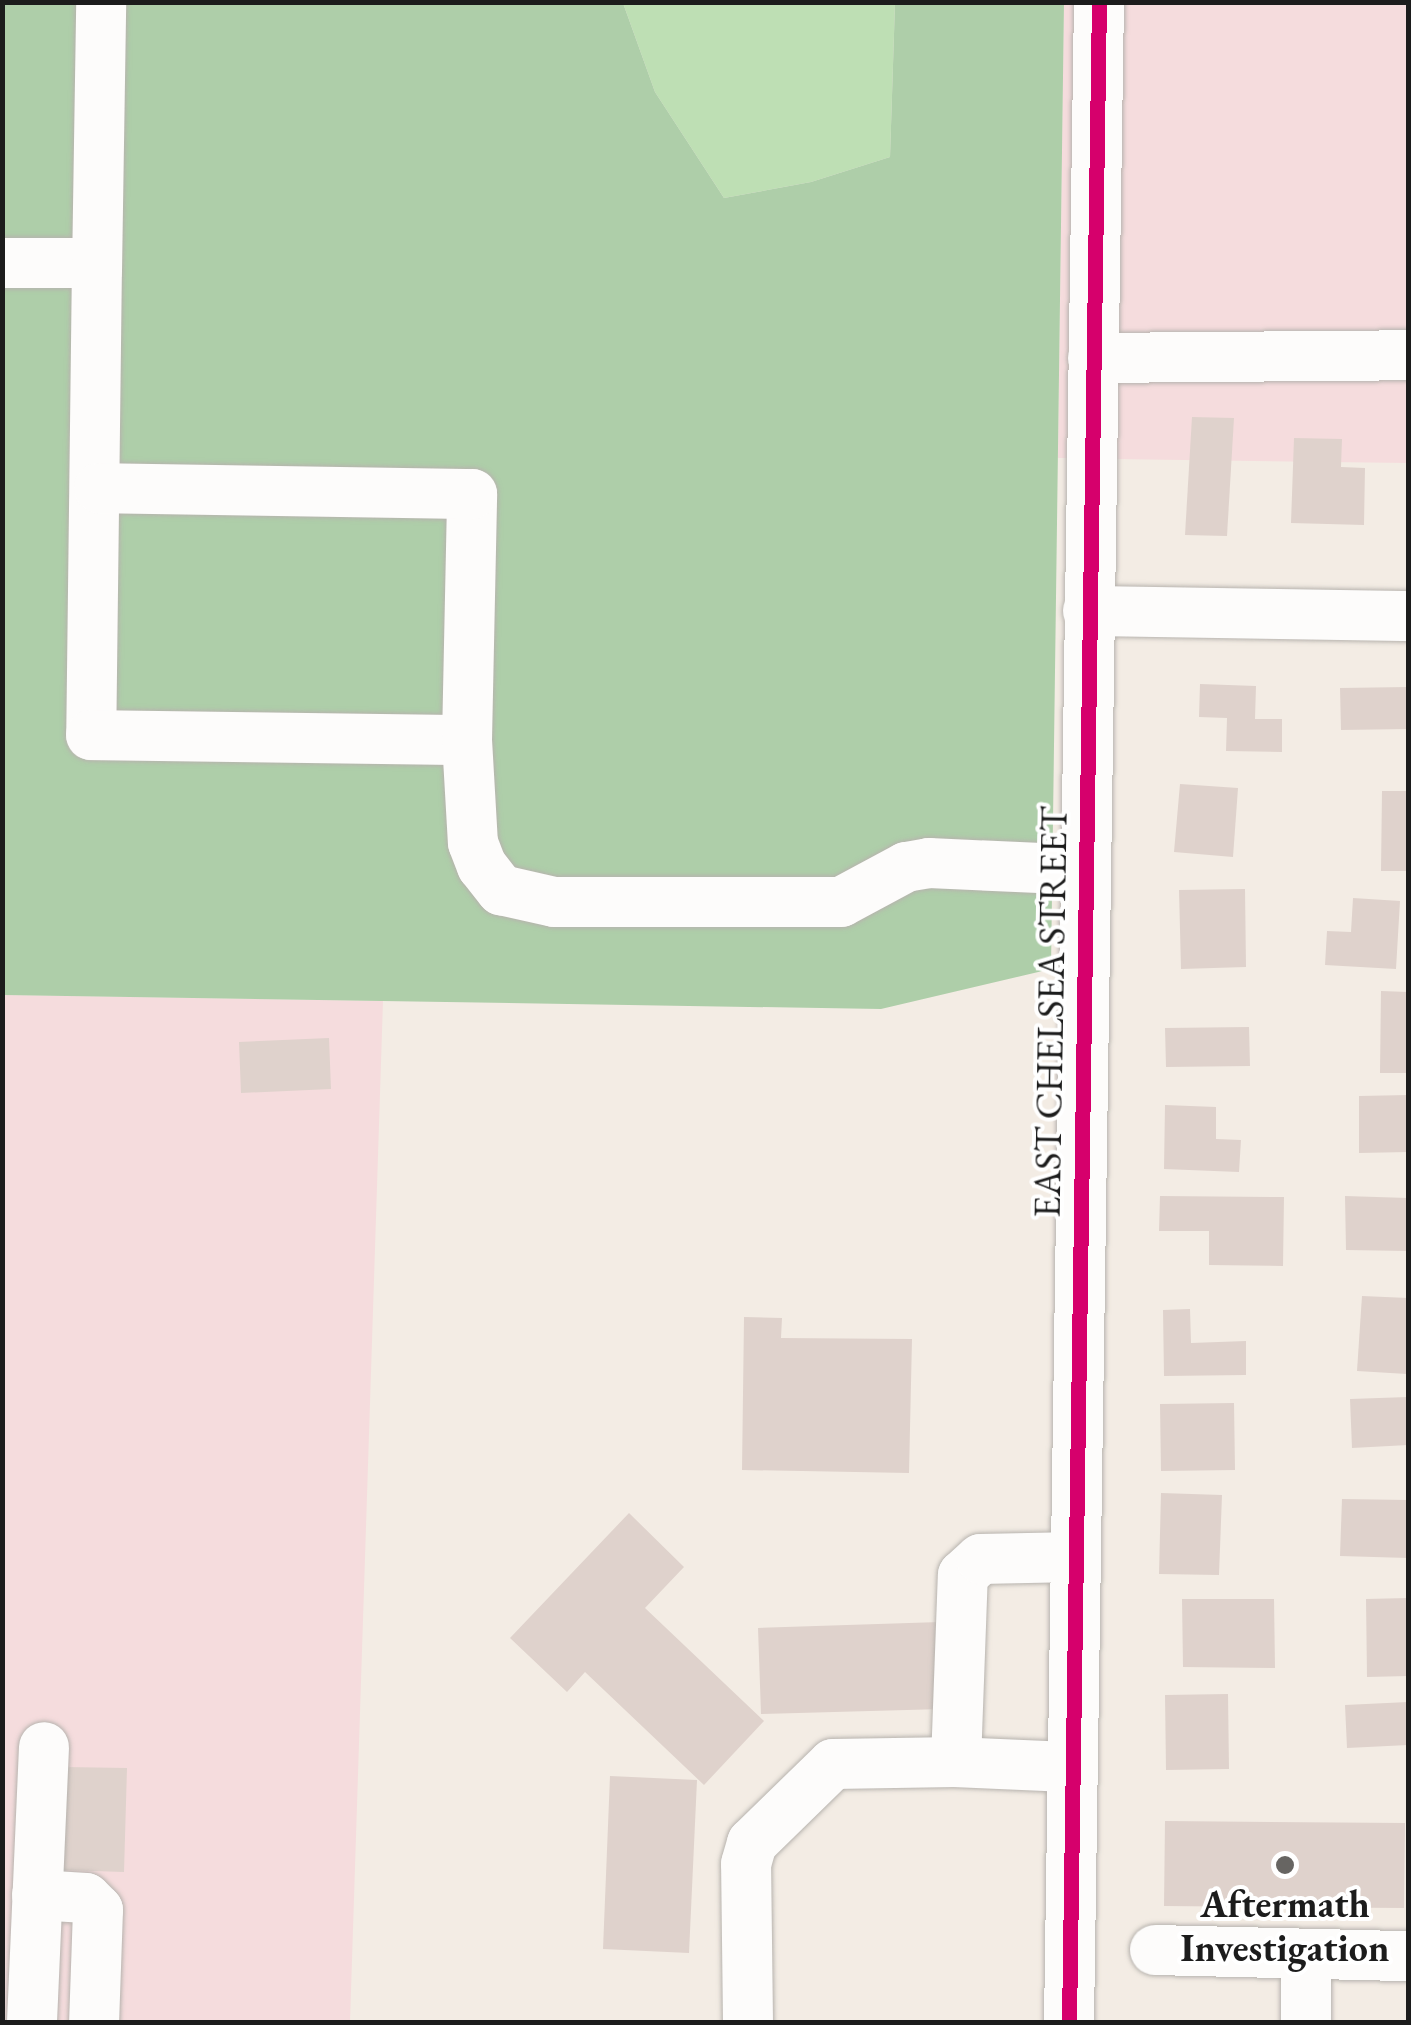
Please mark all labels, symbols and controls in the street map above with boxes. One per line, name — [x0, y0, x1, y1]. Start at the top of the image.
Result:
street label: EAST CHELSEA STREET — [1024, 806, 1076, 1218]
marker: Aftermath Investigation — [1274, 1854, 1296, 1876]
place label: Aftermath Investigation — [1181, 1881, 1389, 1970]

